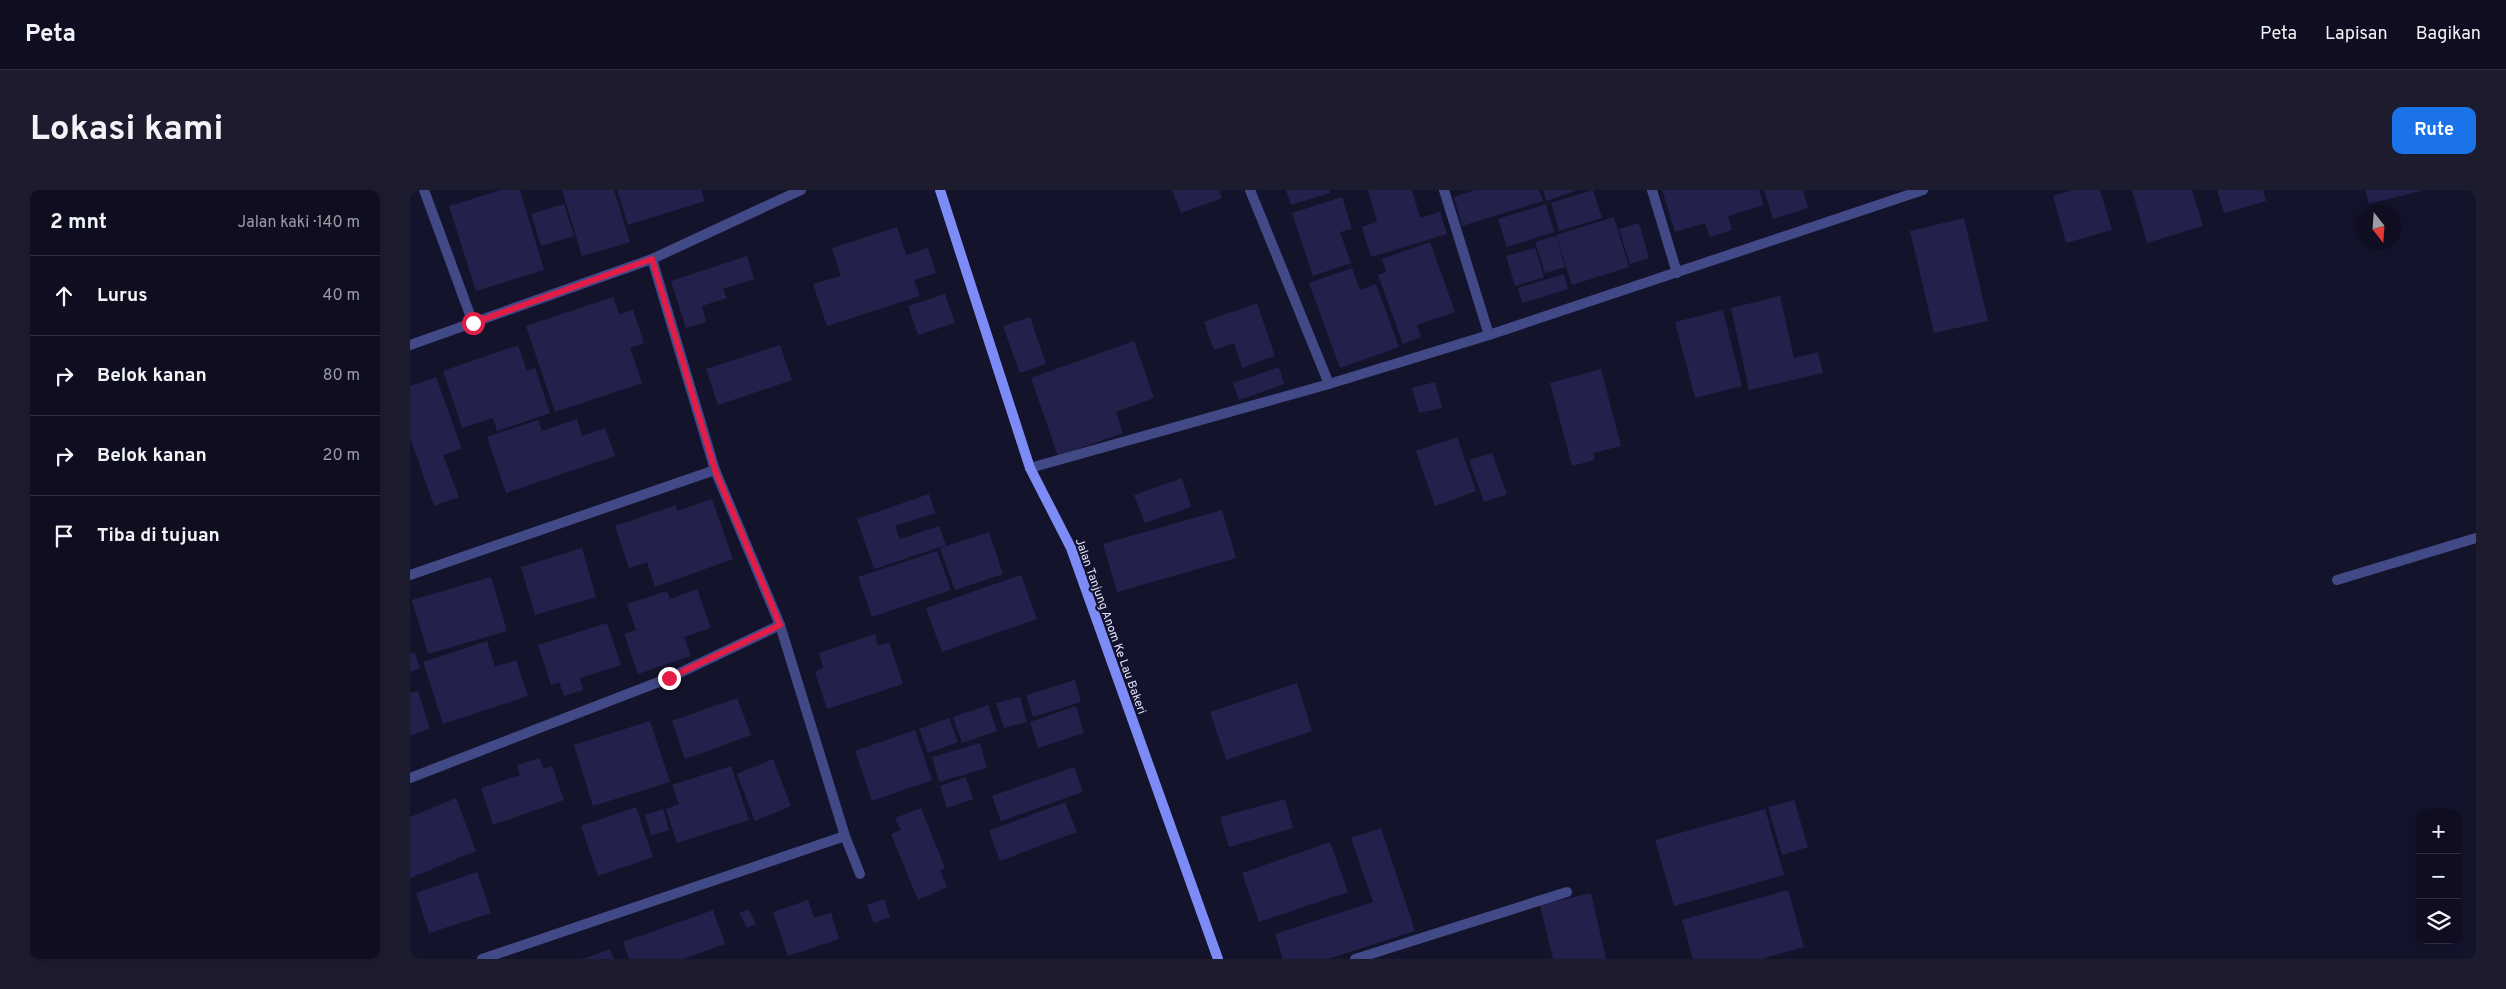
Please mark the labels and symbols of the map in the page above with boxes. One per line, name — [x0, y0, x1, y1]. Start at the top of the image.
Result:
north arrow — [2356, 205, 2401, 250]
route start — [462, 312, 485, 335]
street label: Jalan Tanjung Anom Ke Lau Bakeri — [1071, 536, 1149, 716]
route end — [658, 667, 681, 690]

